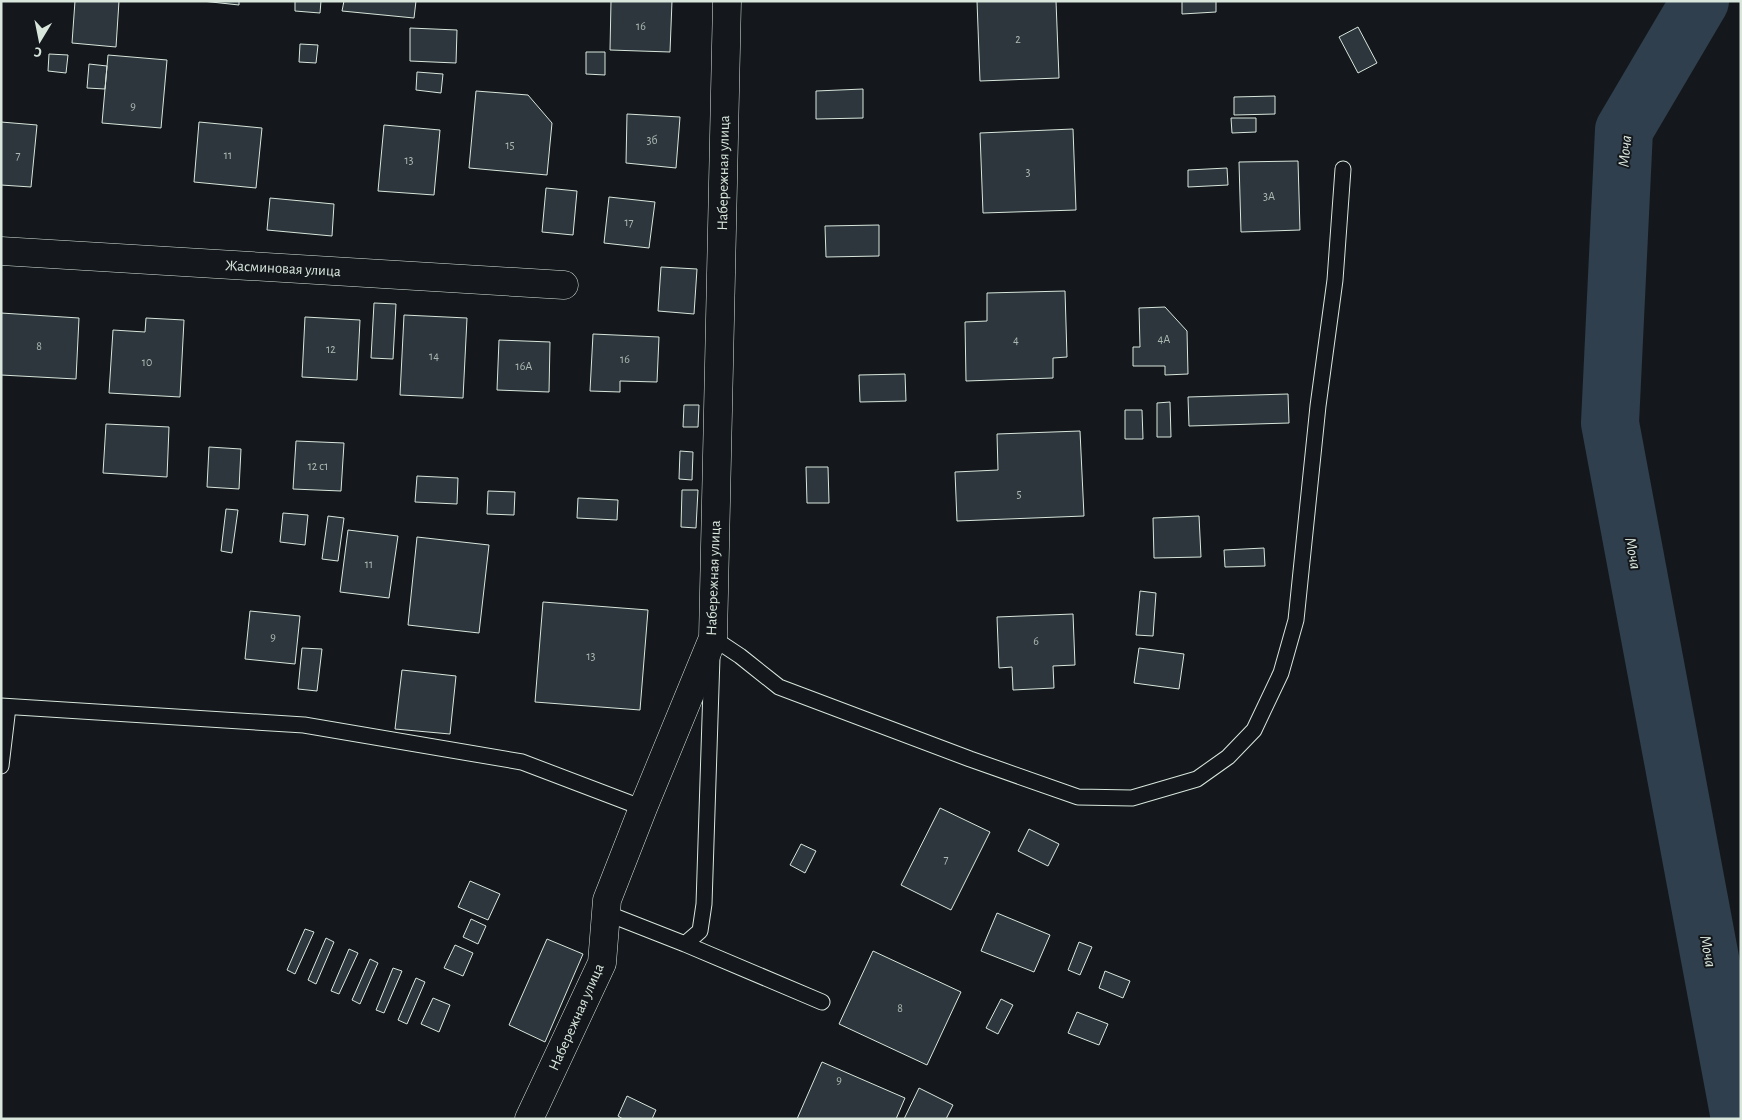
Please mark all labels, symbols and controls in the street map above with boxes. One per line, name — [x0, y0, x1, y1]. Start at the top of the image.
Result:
north arrow — [15, 15, 65, 65]
house number: 16 — [636, 20, 646, 32]
house number: 2 — [1015, 33, 1021, 45]
text: С — [33, 44, 43, 59]
house number: 9 — [130, 100, 136, 112]
street label: Набережная улица — [715, 115, 732, 231]
house number: 3б — [647, 134, 657, 146]
water label: Моча — [1616, 134, 1634, 168]
house number: 15 — [505, 139, 515, 151]
house number: 7 — [15, 149, 21, 161]
house number: 11 — [224, 149, 232, 161]
house number: 13 — [404, 154, 414, 166]
house number: 3 — [1026, 166, 1031, 178]
house number: 3А — [1263, 190, 1275, 202]
house number: 17 — [624, 216, 634, 228]
street label: Жасминовая улица — [225, 258, 341, 279]
house number: 4А — [1158, 333, 1170, 345]
house number: 4 — [1013, 334, 1019, 346]
house number: 8 — [36, 340, 42, 352]
house number: 12 — [326, 343, 336, 355]
house number: 14 — [429, 350, 439, 362]
house number: 16 — [620, 353, 630, 365]
house number: 10 — [142, 356, 152, 368]
house number: 16А — [516, 360, 532, 372]
house number: 12 с1 — [308, 460, 328, 472]
house number: 5 — [1016, 488, 1022, 500]
street label: Набережная улица — [704, 520, 723, 636]
water label: Моча — [1622, 536, 1644, 571]
house number: 11 — [365, 558, 373, 570]
house number: 9 — [270, 631, 276, 643]
house number: 6 — [1033, 635, 1039, 647]
house number: 13 — [586, 650, 596, 662]
house number: 7 — [943, 853, 949, 865]
water label: Моча — [1697, 934, 1719, 969]
street label: Набережная улица — [546, 961, 607, 1073]
house number: 8 — [897, 1002, 903, 1014]
house number: 9 — [836, 1074, 842, 1086]

